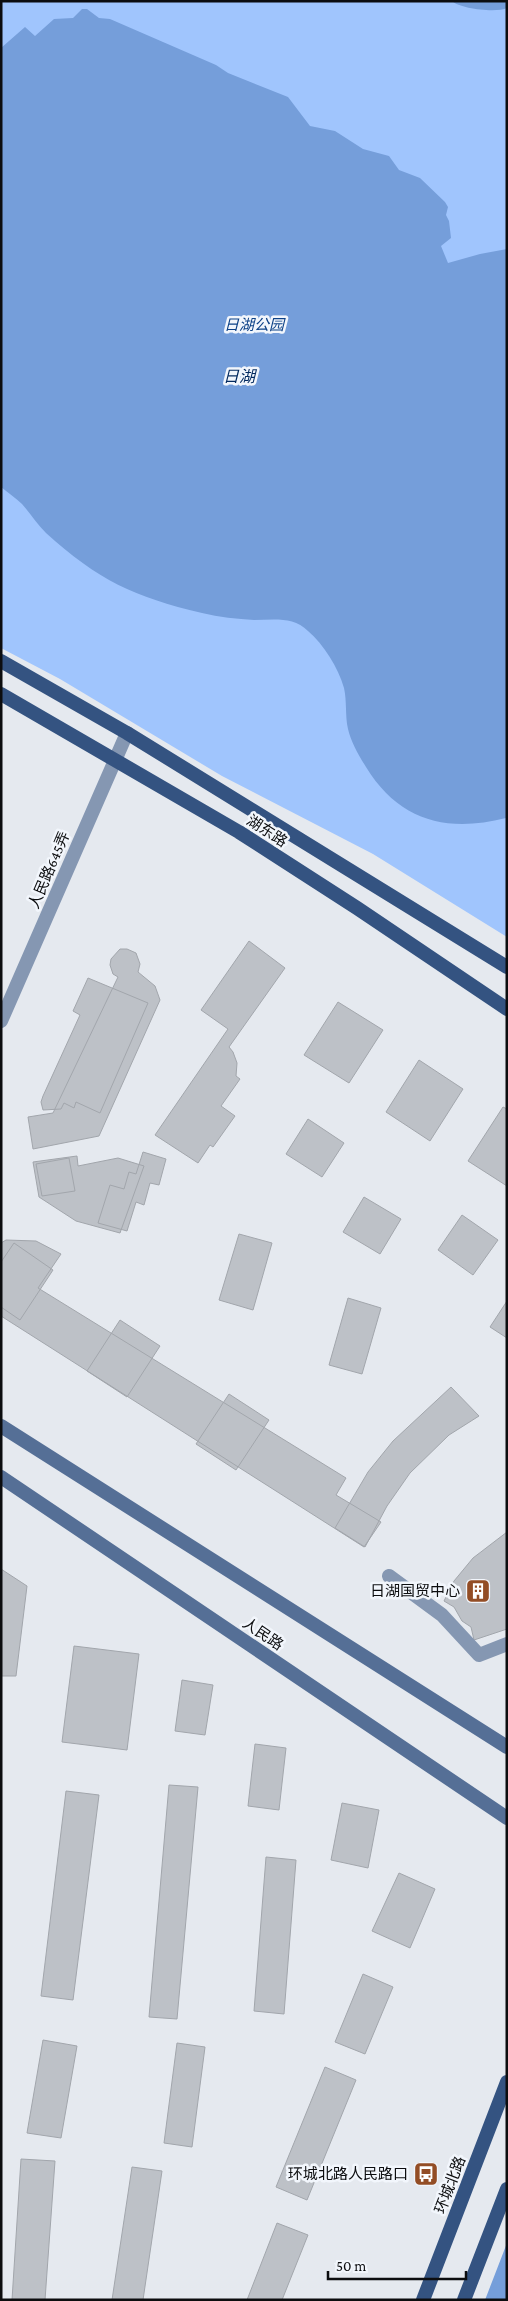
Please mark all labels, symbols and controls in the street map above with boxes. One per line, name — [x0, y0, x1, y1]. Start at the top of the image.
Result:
park label: 日湖公园 — [224, 317, 286, 333]
water label: 日湖 — [223, 368, 258, 385]
street label: 湖东路 — [244, 812, 290, 850]
street label: 人民路645弄 — [26, 829, 72, 911]
building icon: 日湖国贸中心 — [465, 1578, 491, 1604]
place label: 日湖国贸中心 — [370, 1583, 460, 1599]
street label: 人民路 — [240, 1615, 286, 1653]
street label: 环城北路 — [431, 2154, 468, 2216]
bus stop icon: 环城北路人民路口 — [413, 2161, 439, 2187]
place label: 环城北路人民路口 — [288, 2165, 408, 2182]
scale bar — [328, 2248, 466, 2280]
text: 50 m — [336, 2258, 366, 2274]

